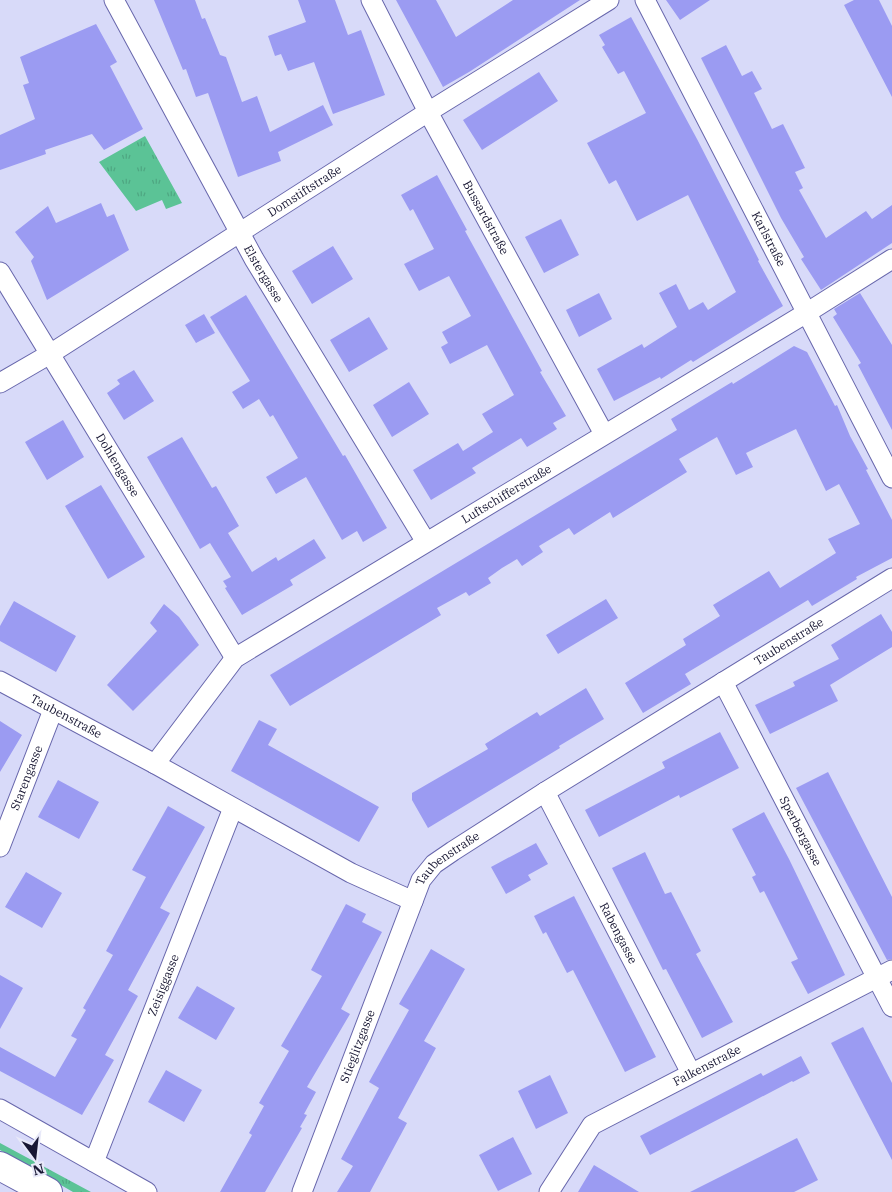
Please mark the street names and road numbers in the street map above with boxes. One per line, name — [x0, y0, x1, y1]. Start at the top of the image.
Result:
street label: Domstiftstraße — [264, 161, 344, 220]
street label: Bussardstraße — [460, 178, 512, 257]
street label: Karlstraße — [749, 209, 789, 269]
street label: Elstergasse — [241, 242, 287, 305]
street label: Dohlengasse — [93, 430, 143, 499]
street label: Luftschifferstraße — [459, 461, 554, 526]
street label: Taubenstraße — [751, 614, 826, 668]
street label: Taubenstraße — [28, 691, 105, 741]
street label: Starengasse — [7, 743, 46, 812]
street label: Sperbergasse — [777, 793, 825, 868]
street label: Taubenstraße — [412, 828, 482, 887]
street label: Rabengasse — [597, 900, 641, 966]
street label: Zeisiggasse — [144, 952, 182, 1018]
street label: Stieglitzgasse — [336, 1007, 378, 1085]
street label: Falkenstraße — [670, 1041, 743, 1089]

